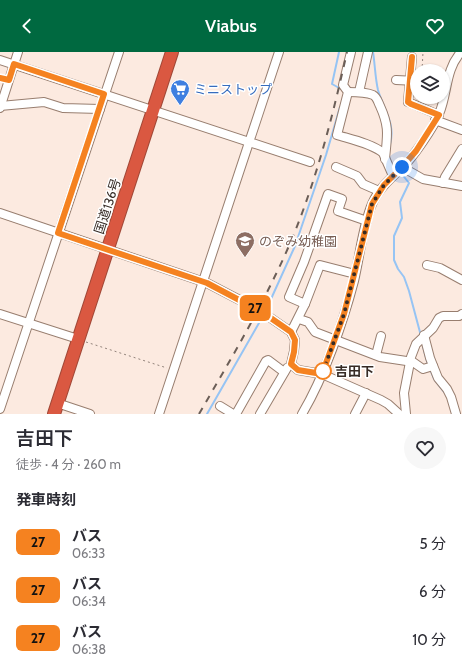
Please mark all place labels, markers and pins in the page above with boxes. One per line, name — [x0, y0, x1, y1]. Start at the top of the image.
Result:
supermarket icon: ミニストップ — [169, 78, 191, 106]
place label: ミニストップ — [194, 81, 272, 97]
school or university icon: のぞみ幼稚園 — [234, 230, 256, 258]
place label: のぞみ幼稚園 — [259, 233, 337, 249]
marker: 吉田下 — [314, 362, 332, 380]
place label: 吉田下 — [335, 363, 374, 379]

